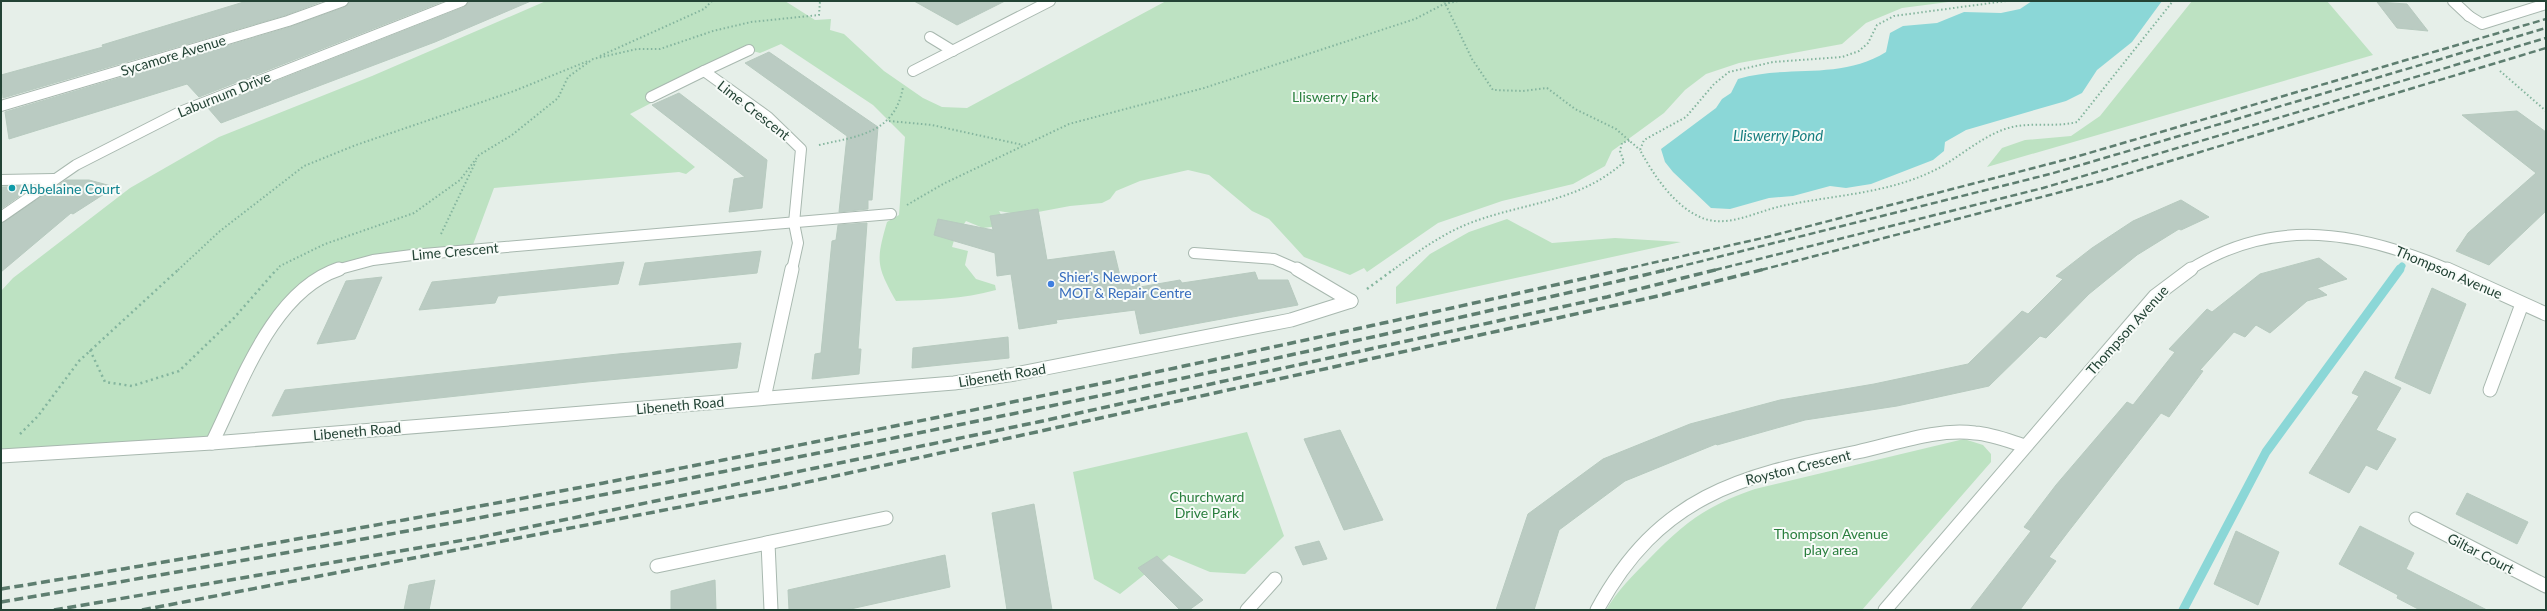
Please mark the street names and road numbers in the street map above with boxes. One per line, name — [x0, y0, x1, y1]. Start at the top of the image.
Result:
street label: Sycamore Avenue — [118, 31, 228, 79]
street label: Laburnum Drive — [175, 68, 273, 120]
street label: Lime Crescent — [714, 76, 794, 144]
street label: Lime Crescent — [411, 239, 499, 263]
street label: Thompson Avenue — [2393, 242, 2505, 302]
street label: Thompson Avenue — [2082, 282, 2172, 378]
street label: Libeneth Road — [957, 360, 1047, 390]
street label: Libeneth Road — [635, 393, 725, 417]
street label: Libeneth Road — [312, 419, 402, 443]
street label: Royston Crescent — [1744, 446, 1852, 488]
street label: Giltar Court — [2445, 529, 2517, 577]

